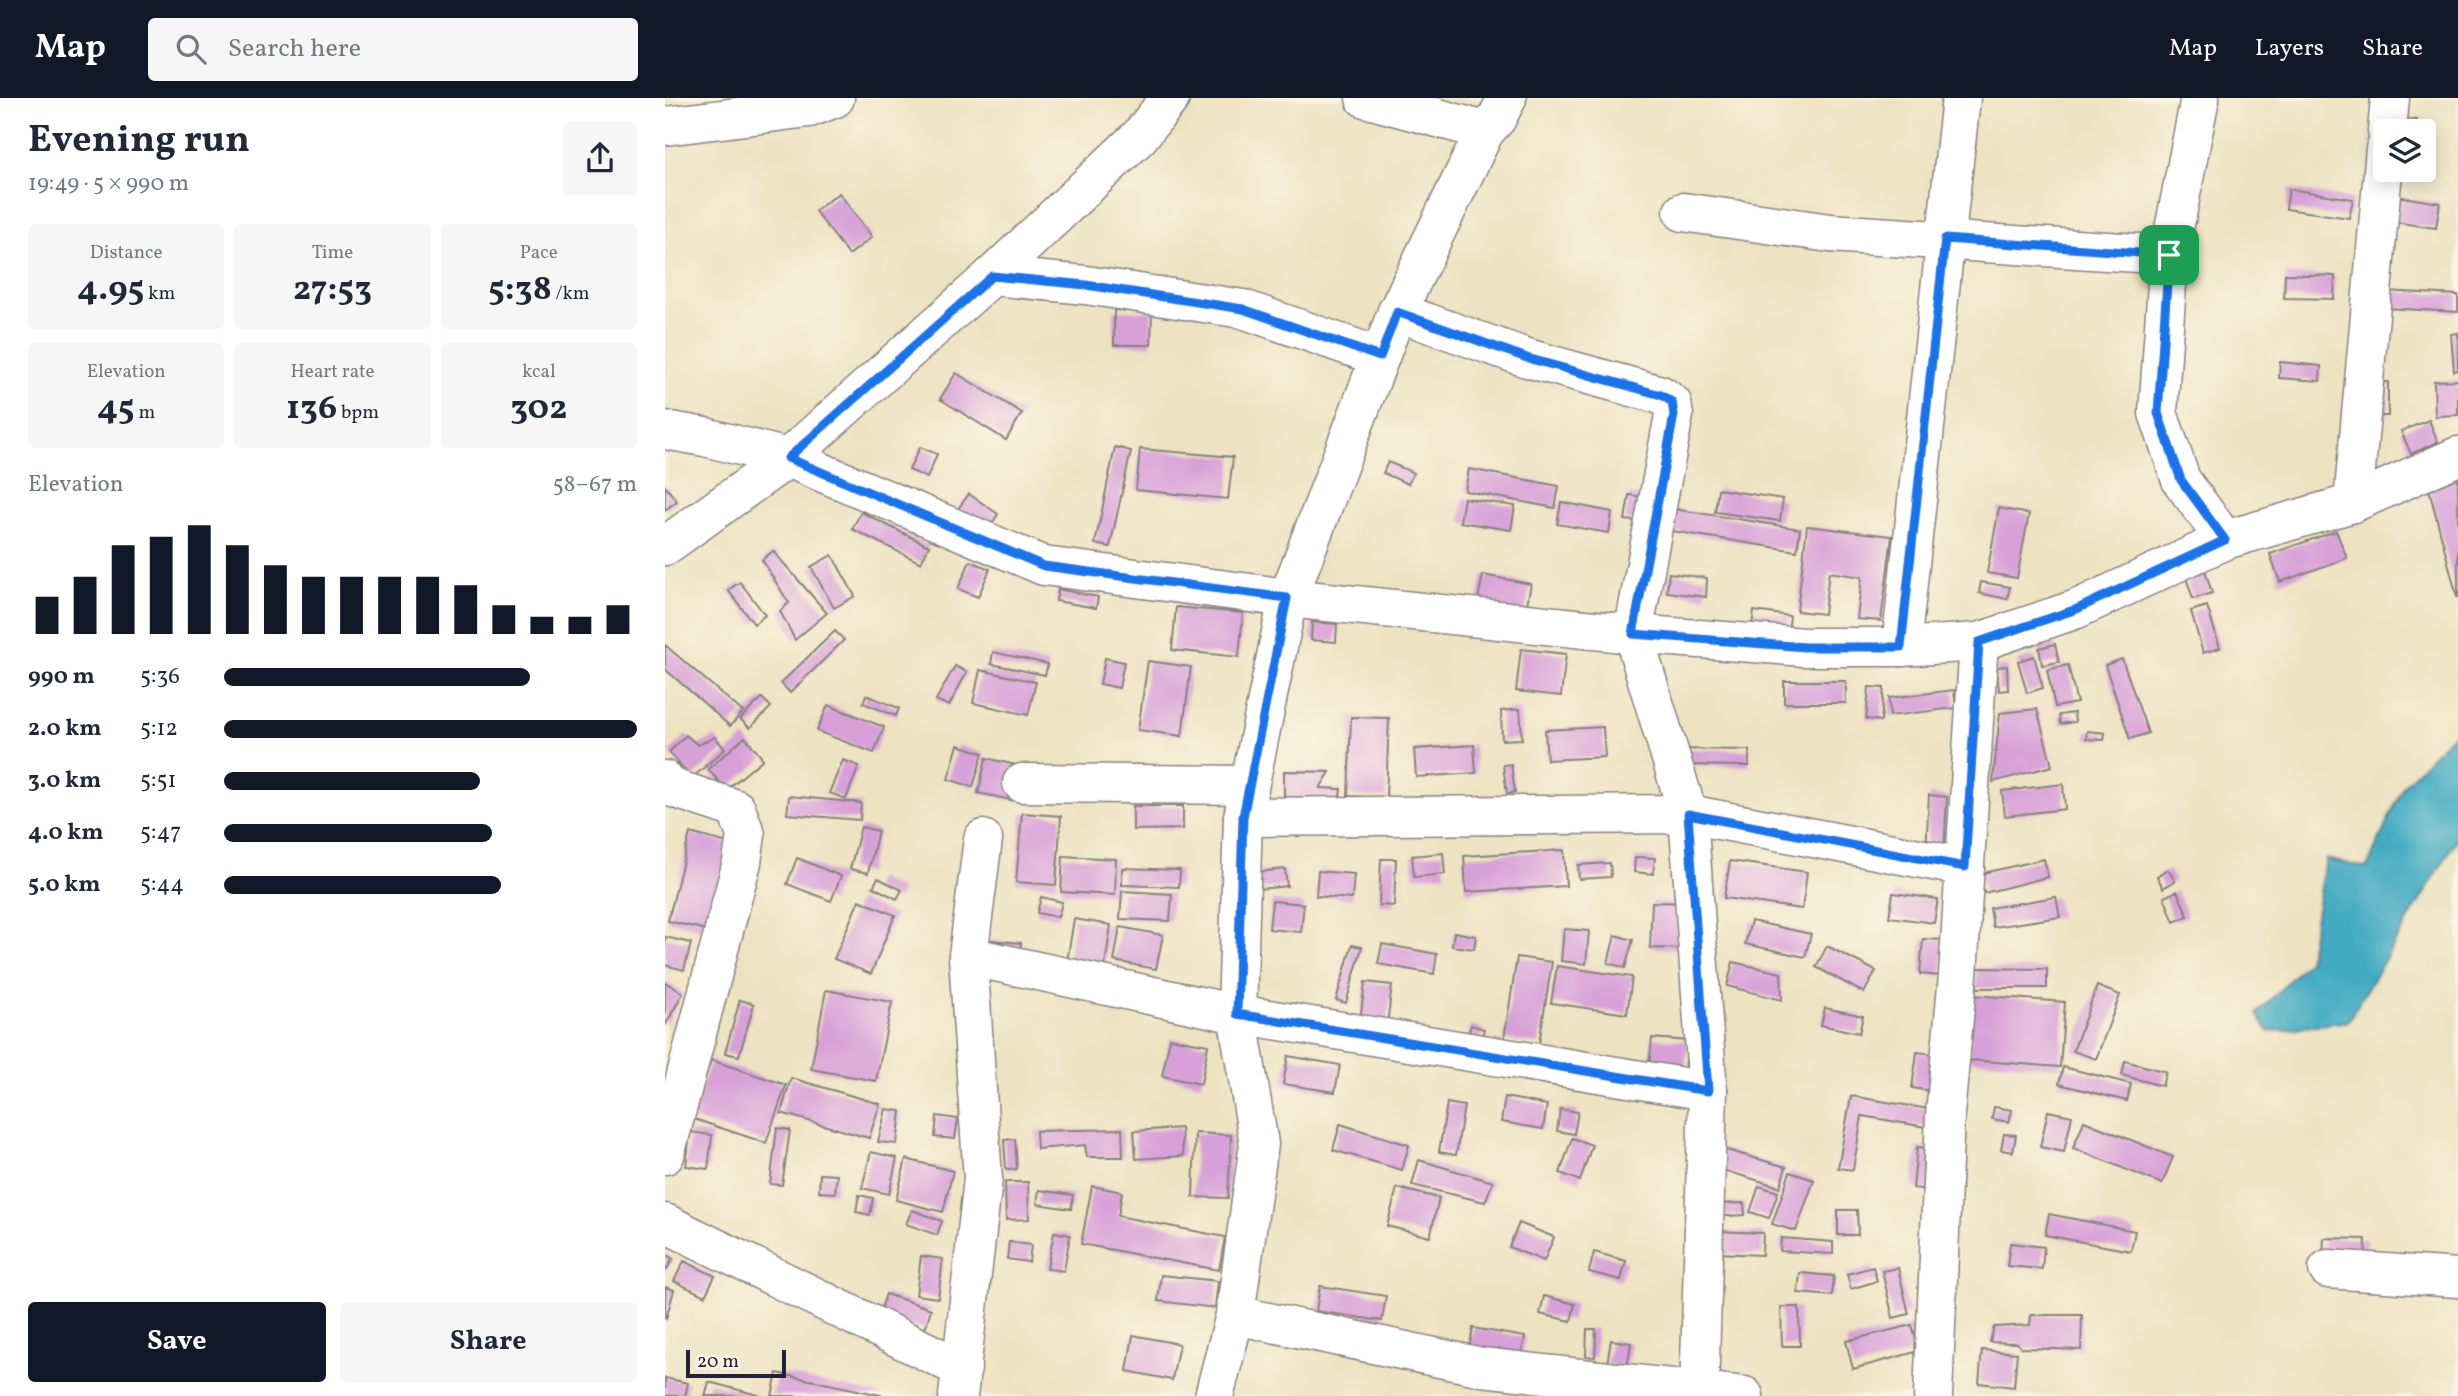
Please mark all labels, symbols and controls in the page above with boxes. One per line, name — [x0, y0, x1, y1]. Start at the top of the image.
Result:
search box — [148, 18, 638, 81]
text: Map — [35, 26, 106, 72]
icon: search — [172, 30, 210, 68]
text: Search here — [228, 31, 361, 67]
text: Map — [2169, 32, 2217, 66]
text: Layers — [2255, 32, 2324, 66]
text: Share — [2362, 32, 2423, 66]
text: Evening run — [28, 115, 250, 168]
map controls — [2373, 119, 2436, 182]
button: layers — [2373, 119, 2436, 182]
button: share — [563, 121, 637, 195]
text: 19:49 · 5 × 990 m — [28, 168, 189, 200]
pin — [2139, 225, 2199, 285]
icon: arrive — [2150, 236, 2188, 274]
text: Distance — [90, 240, 163, 266]
text: Time — [312, 240, 353, 266]
text: Pace — [520, 240, 558, 266]
text: 4.95 — [77, 266, 144, 314]
text: 27:53 — [293, 266, 372, 314]
text: 5:38 — [488, 266, 552, 314]
text: km — [144, 281, 175, 307]
text: /km — [552, 281, 590, 307]
text: Elevation — [87, 359, 166, 385]
text: Heart rate — [291, 359, 374, 385]
text: kcal — [522, 359, 556, 385]
text: 45 — [97, 385, 135, 433]
text: 136 — [286, 385, 337, 433]
text: 302 — [510, 385, 567, 433]
text: m — [135, 400, 155, 426]
text: bpm — [337, 400, 379, 426]
text: Elevation — [28, 469, 124, 501]
text: 58–67 m — [553, 469, 637, 501]
text: 990 m — [28, 661, 95, 693]
text: 5:36 — [140, 661, 180, 693]
text: 2.0 km — [28, 713, 101, 745]
text: 5:12 — [140, 713, 178, 745]
text: 3.0 km — [28, 765, 101, 797]
text: 5:51 — [140, 765, 176, 797]
text: 4.0 km — [28, 817, 103, 849]
text: 5:47 — [140, 817, 181, 849]
text: 5.0 km — [28, 869, 101, 901]
text: 5:44 — [140, 869, 184, 901]
button: Save — [28, 1302, 326, 1382]
button: Share — [340, 1302, 637, 1382]
scale bar — [686, 1347, 786, 1379]
text: 20 m — [697, 1349, 739, 1375]

